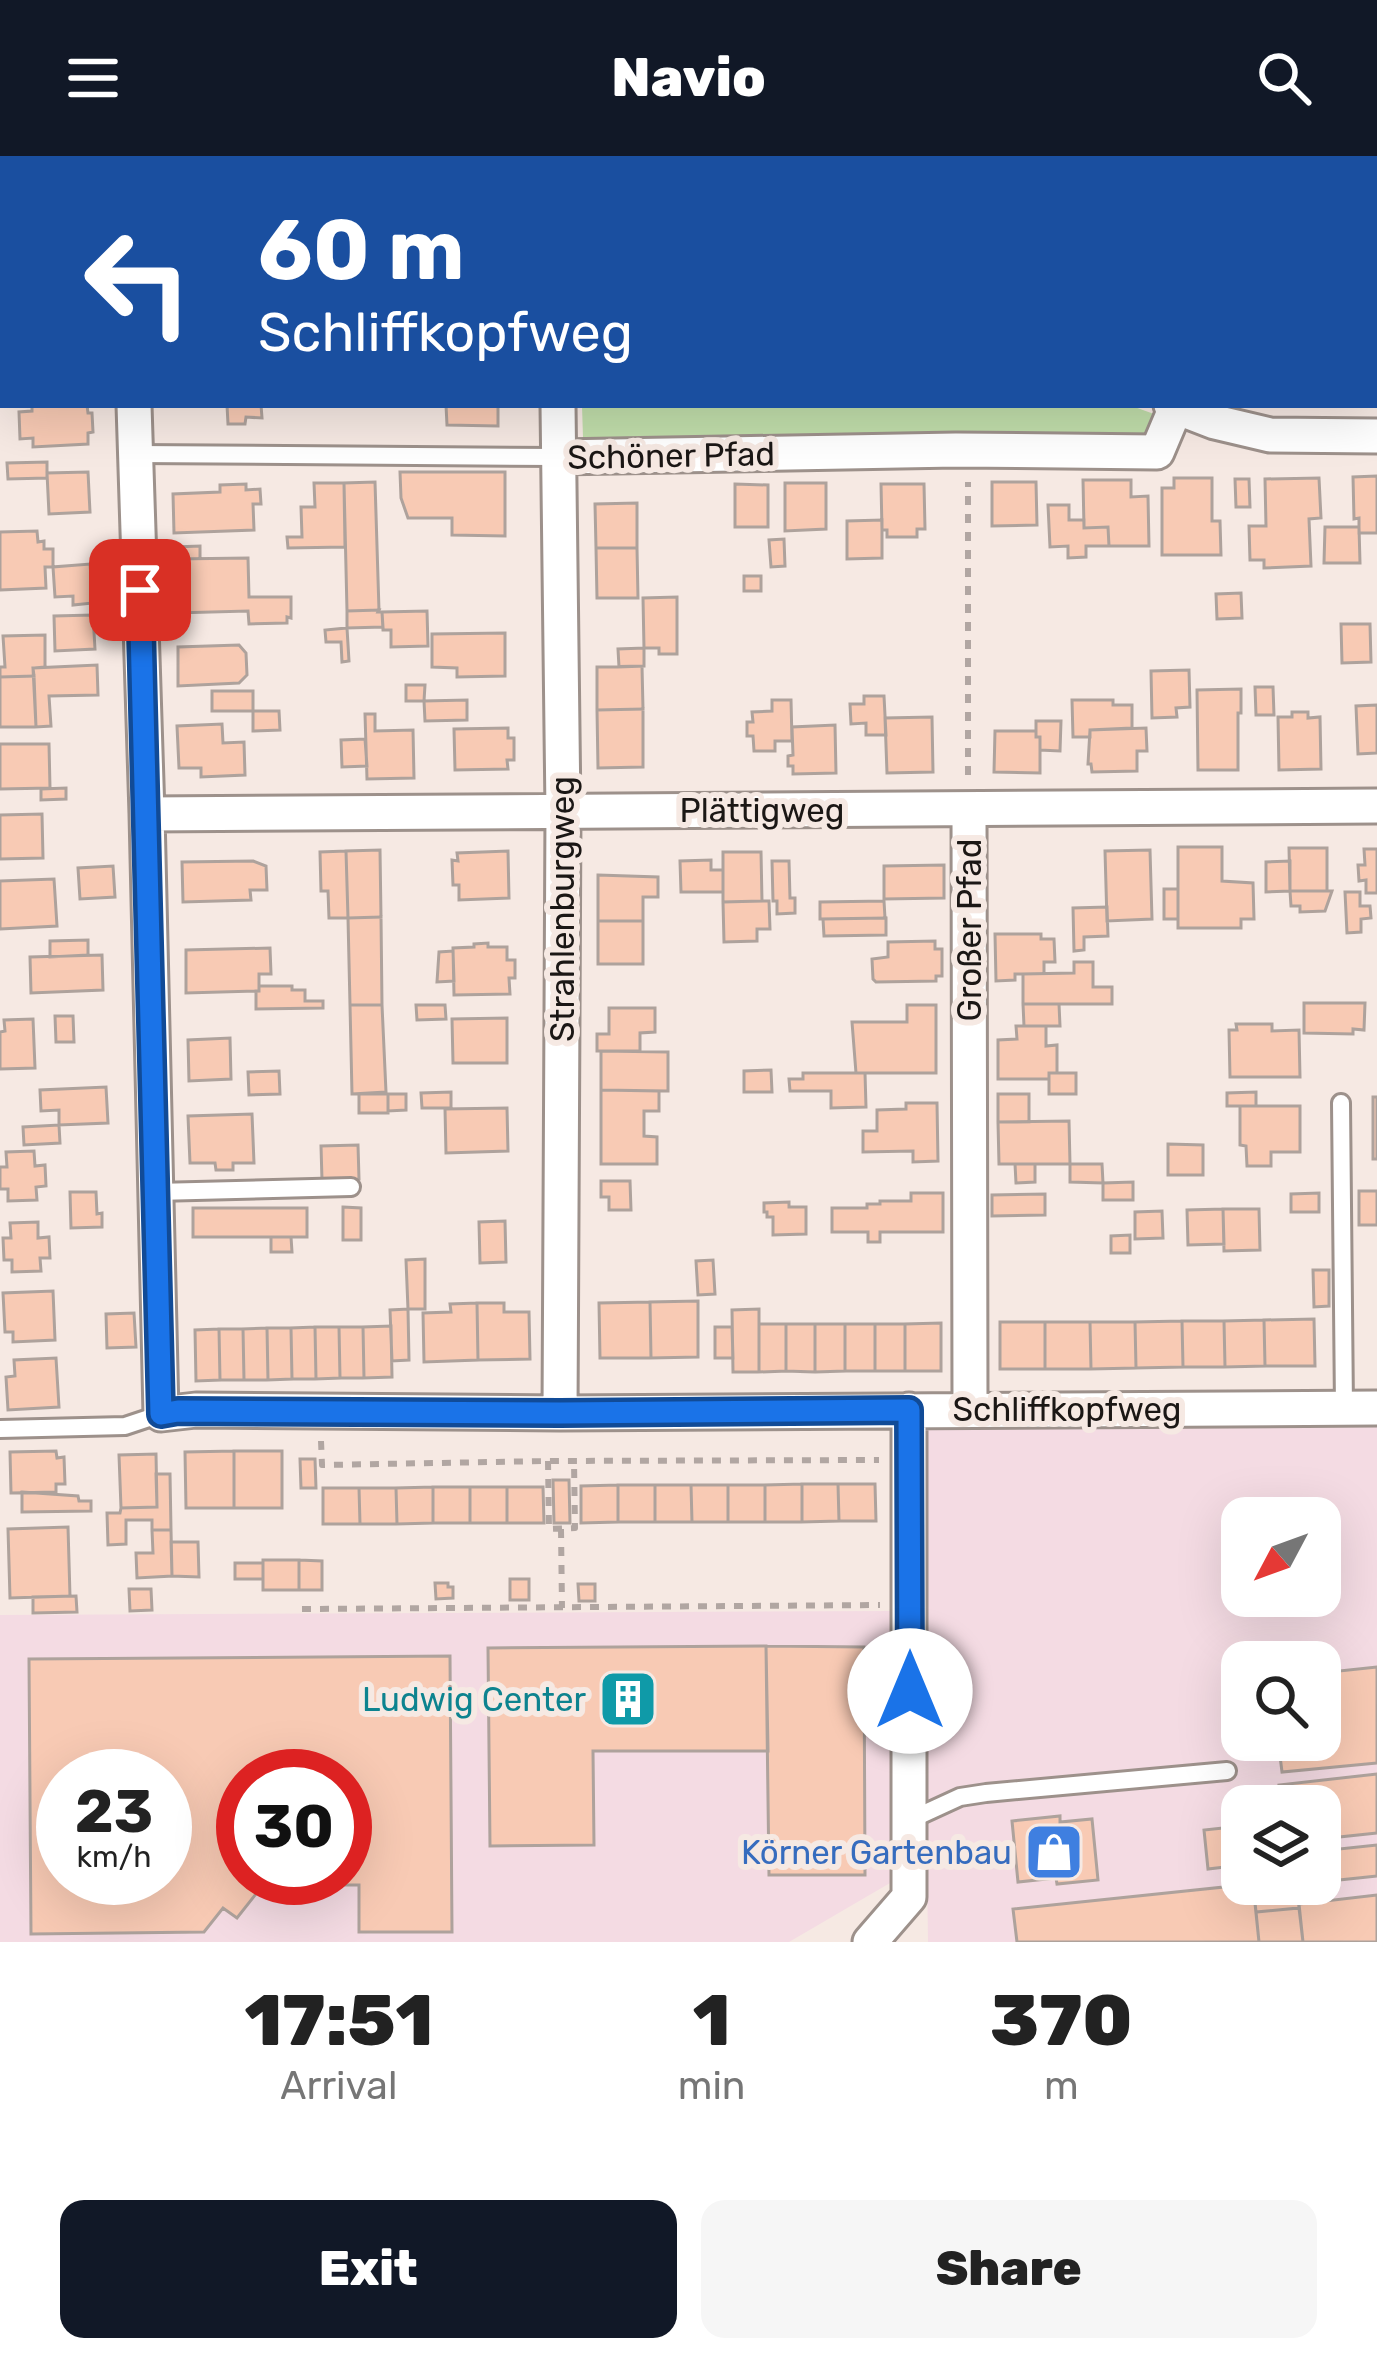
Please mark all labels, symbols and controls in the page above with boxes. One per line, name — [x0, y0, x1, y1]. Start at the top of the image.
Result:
icon: menu — [60, 45, 126, 111]
icon: search — [1251, 45, 1317, 111]
text: Navio — [611, 46, 766, 110]
text: 60 m — [258, 200, 465, 300]
icon: left — [60, 204, 216, 360]
text: Schliffkopfweg — [258, 301, 633, 365]
street label: Schöner Pfad — [567, 434, 775, 477]
pin — [89, 539, 191, 641]
icon: arrive — [107, 557, 173, 623]
street label: Strahlenburgweg — [543, 776, 582, 1042]
street label: Plättigweg — [680, 791, 844, 830]
street label: Großer Pfad — [950, 839, 989, 1021]
street label: Schliffkopfweg — [952, 1390, 1182, 1429]
north arrow — [1221, 1497, 1341, 1617]
map controls — [1221, 1497, 1341, 1905]
position arrow — [847, 1628, 973, 1754]
button: search — [1221, 1641, 1341, 1761]
building icon: Ludwig Center — [597, 1668, 659, 1730]
place label: Ludwig Center — [362, 1680, 586, 1719]
speed limit sign: 30 — [216, 1749, 372, 1905]
text: 23 — [75, 1776, 153, 1847]
button: layers — [1221, 1785, 1341, 1905]
shop icon: Körner Gartenbau — [1023, 1821, 1085, 1883]
place label: Körner Gartenbau — [741, 1833, 1012, 1872]
text: km/h — [77, 1839, 151, 1875]
text: 17:51 — [244, 1978, 433, 2063]
text: 1 — [693, 1978, 731, 2063]
text: 370 — [990, 1978, 1133, 2063]
text: Arrival — [280, 2063, 397, 2109]
text: min — [678, 2063, 746, 2109]
text: m — [1044, 2063, 1079, 2109]
button: Exit — [60, 2200, 677, 2338]
button: Share — [701, 2200, 1317, 2338]

